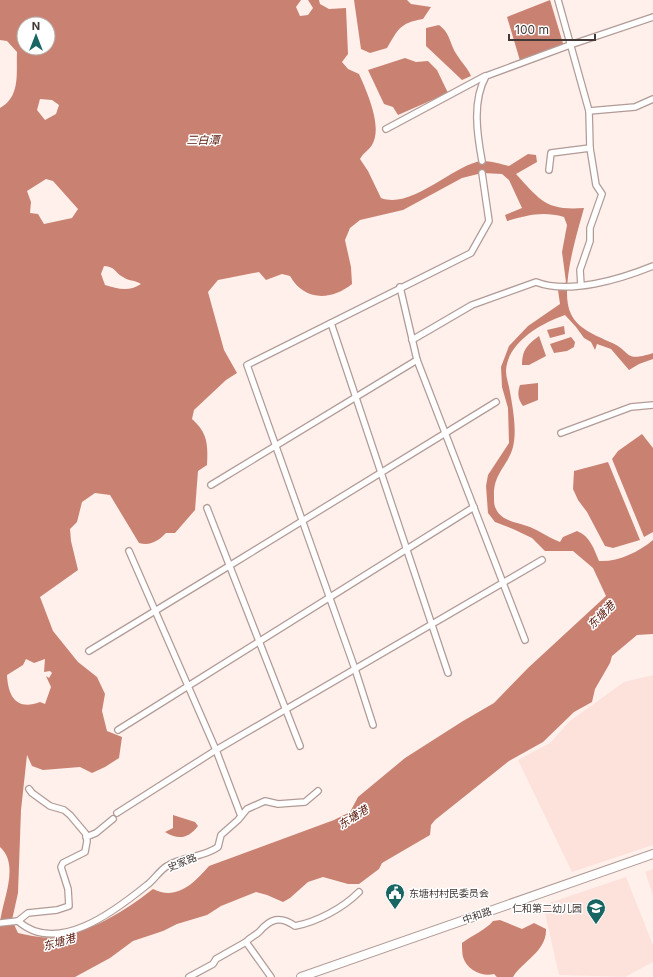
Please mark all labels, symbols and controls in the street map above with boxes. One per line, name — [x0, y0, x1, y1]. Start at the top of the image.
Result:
north arrow — [16, 16, 56, 56]
scale bar — [509, 16, 595, 42]
text: N — [32, 19, 40, 33]
text: 100 m — [515, 22, 549, 37]
water label: 三白潭 — [187, 133, 221, 147]
water label: 东塘港 — [584, 597, 619, 632]
water label: 东塘港 — [335, 801, 372, 832]
street label: 史家路 — [166, 851, 198, 873]
public building icon: 东塘村村民委员会 — [384, 882, 406, 910]
place label: 东塘村村民委员会 — [409, 887, 489, 899]
school or university icon: 仁和第二幼儿园 — [585, 897, 607, 925]
place label: 仁和第二幼儿园 — [512, 902, 582, 914]
street label: 中和路 — [461, 904, 493, 926]
water label: 东塘港 — [41, 930, 79, 953]

